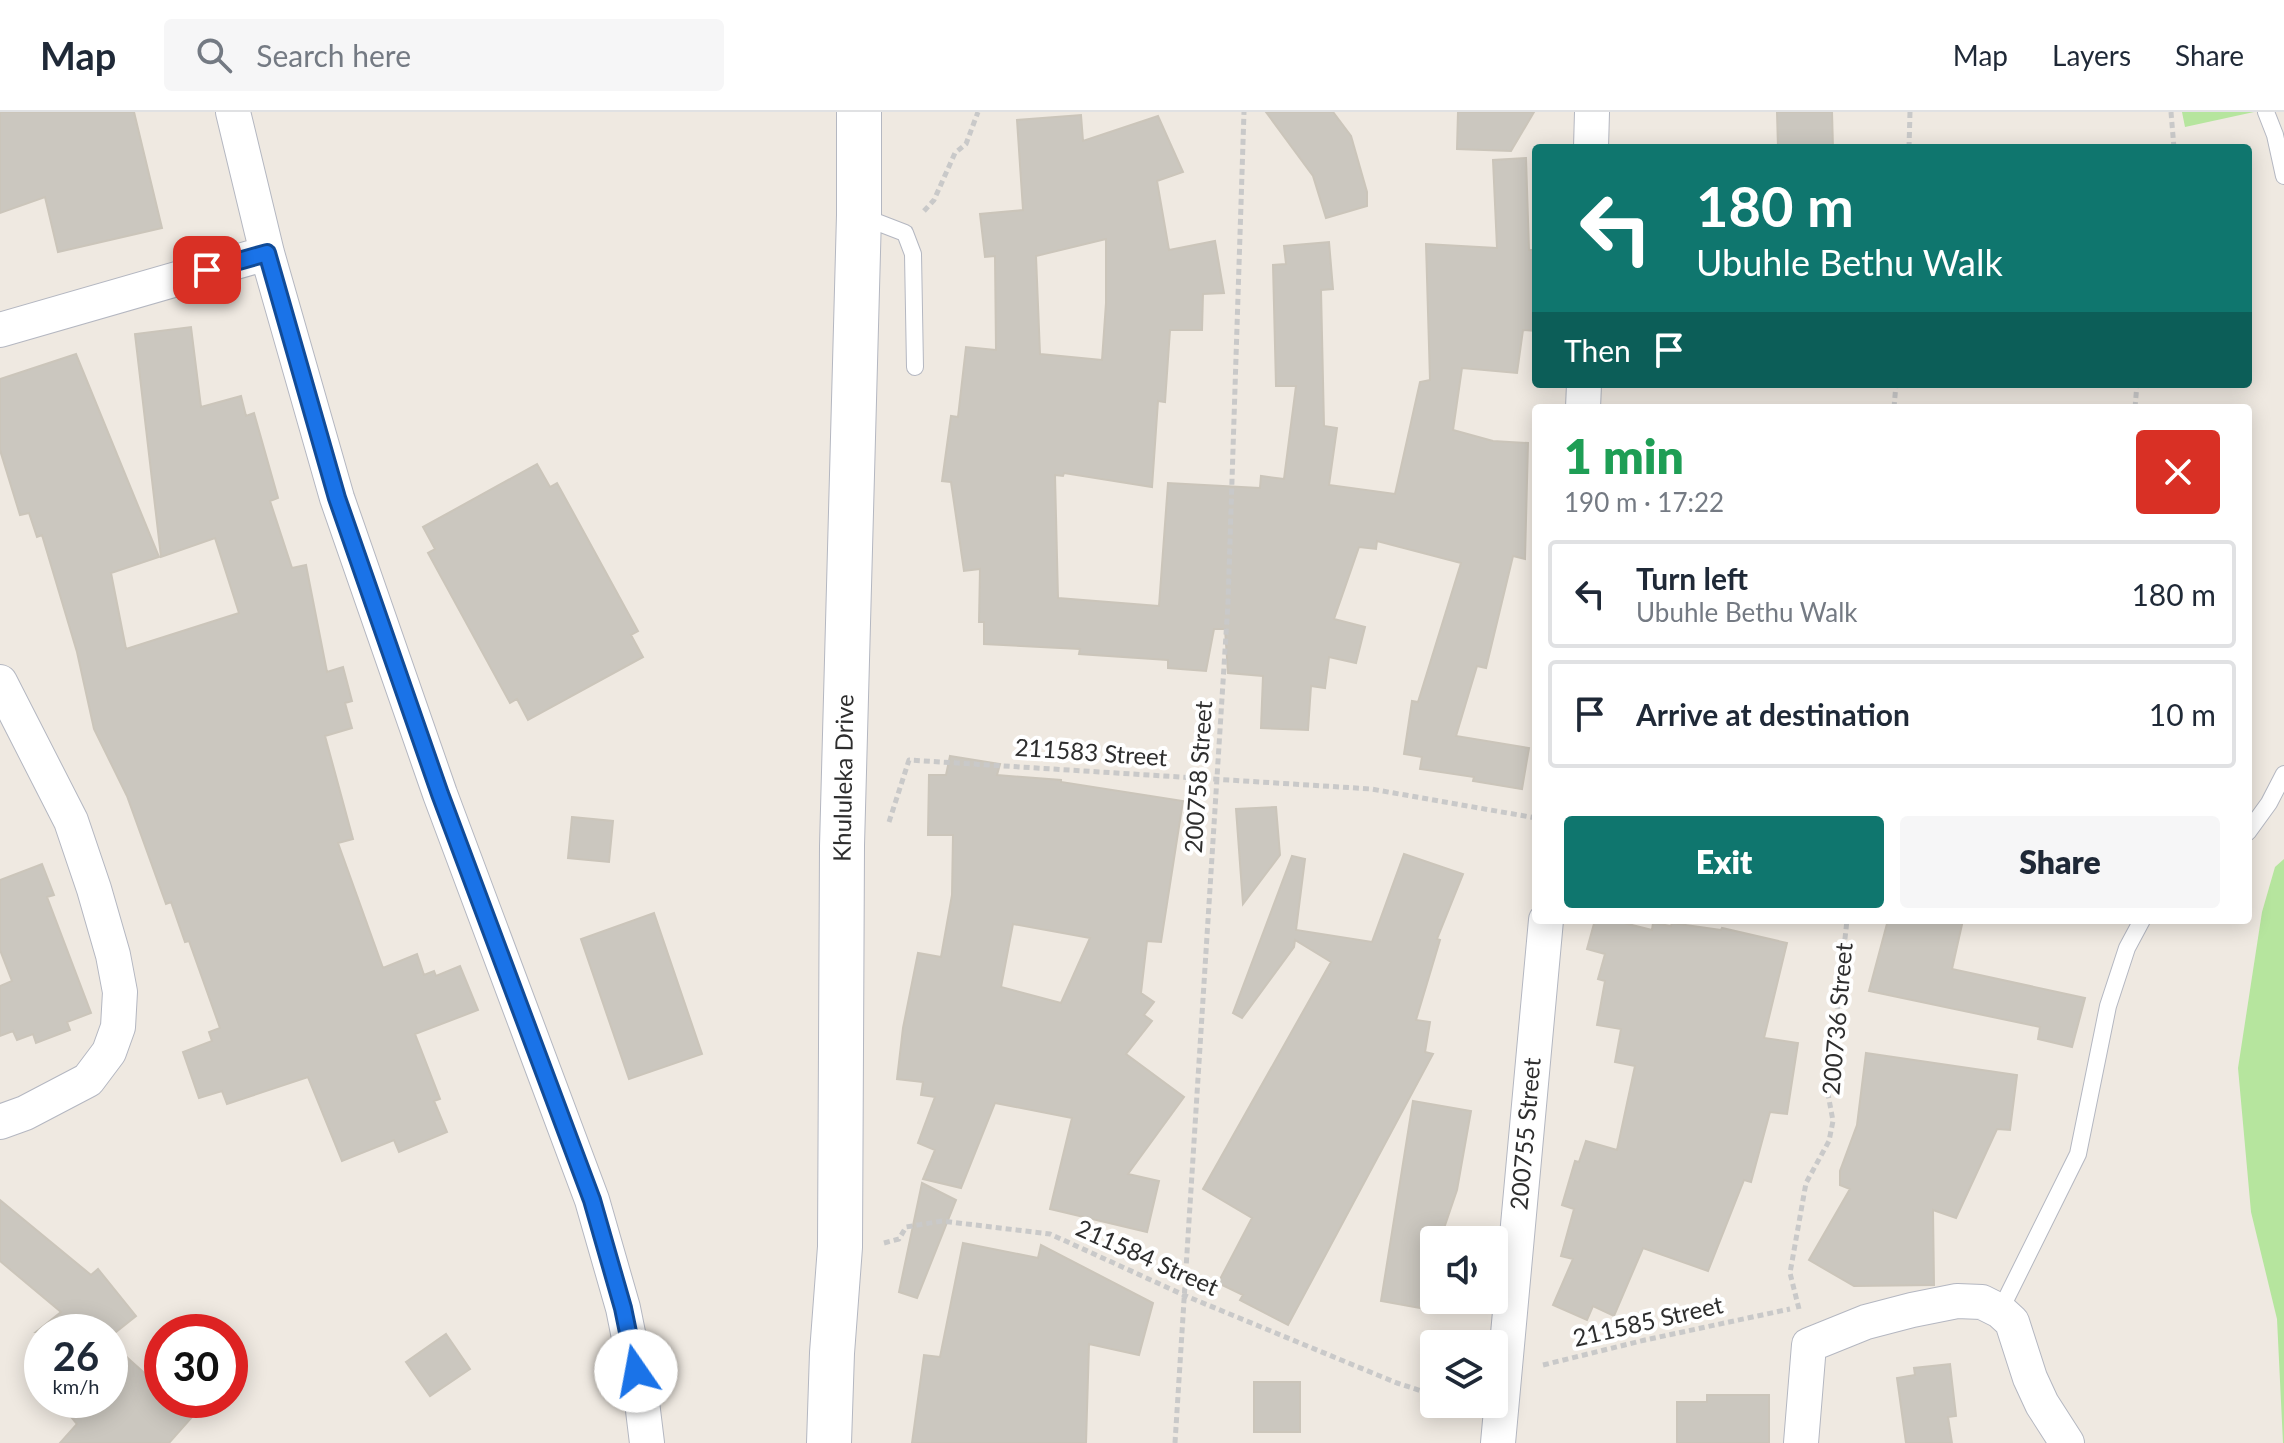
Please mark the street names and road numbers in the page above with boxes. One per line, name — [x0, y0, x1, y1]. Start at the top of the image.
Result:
street label: Khululeka Drive — [827, 694, 858, 862]
street label: 200758 Street — [1178, 699, 1217, 854]
street label: 211583 Street — [1014, 732, 1169, 771]
street label: 200736 Street — [1815, 941, 1858, 1096]
street label: 200755 Street — [1503, 1056, 1546, 1211]
street label: 211584 Street — [1072, 1212, 1224, 1301]
street label: 211585 Street — [1570, 1289, 1726, 1352]

